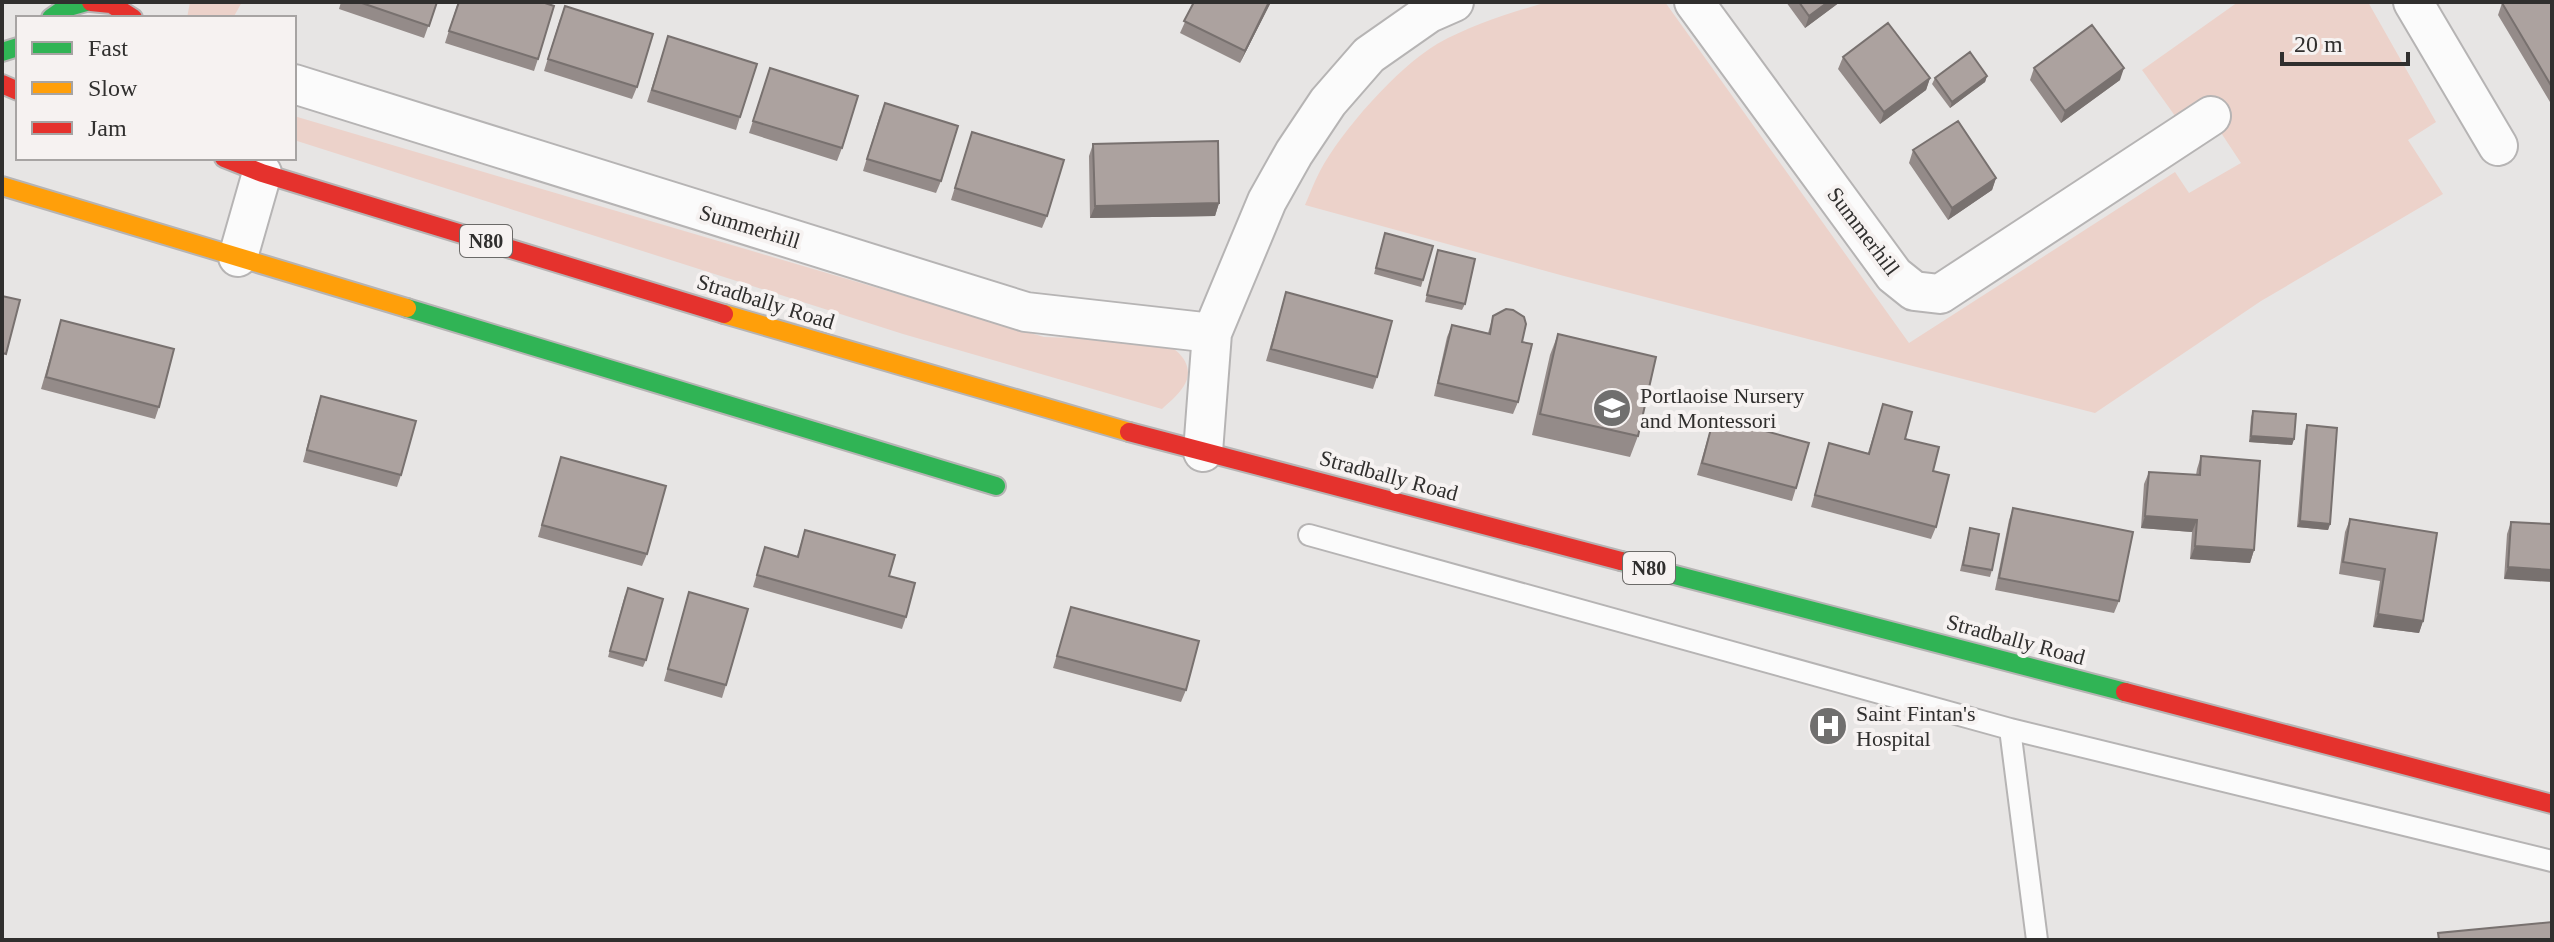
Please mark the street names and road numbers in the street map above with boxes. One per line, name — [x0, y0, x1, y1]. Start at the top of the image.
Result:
street label: Summerhill — [1822, 182, 1905, 280]
street label: Summerhill — [697, 199, 803, 254]
road number: N80 — [460, 225, 512, 257]
street label: Stradbally Road — [694, 269, 838, 334]
street label: Stradbally Road — [1317, 445, 1461, 506]
road number: N80 — [1623, 552, 1675, 584]
street label: Stradbally Road — [1944, 609, 2088, 670]

